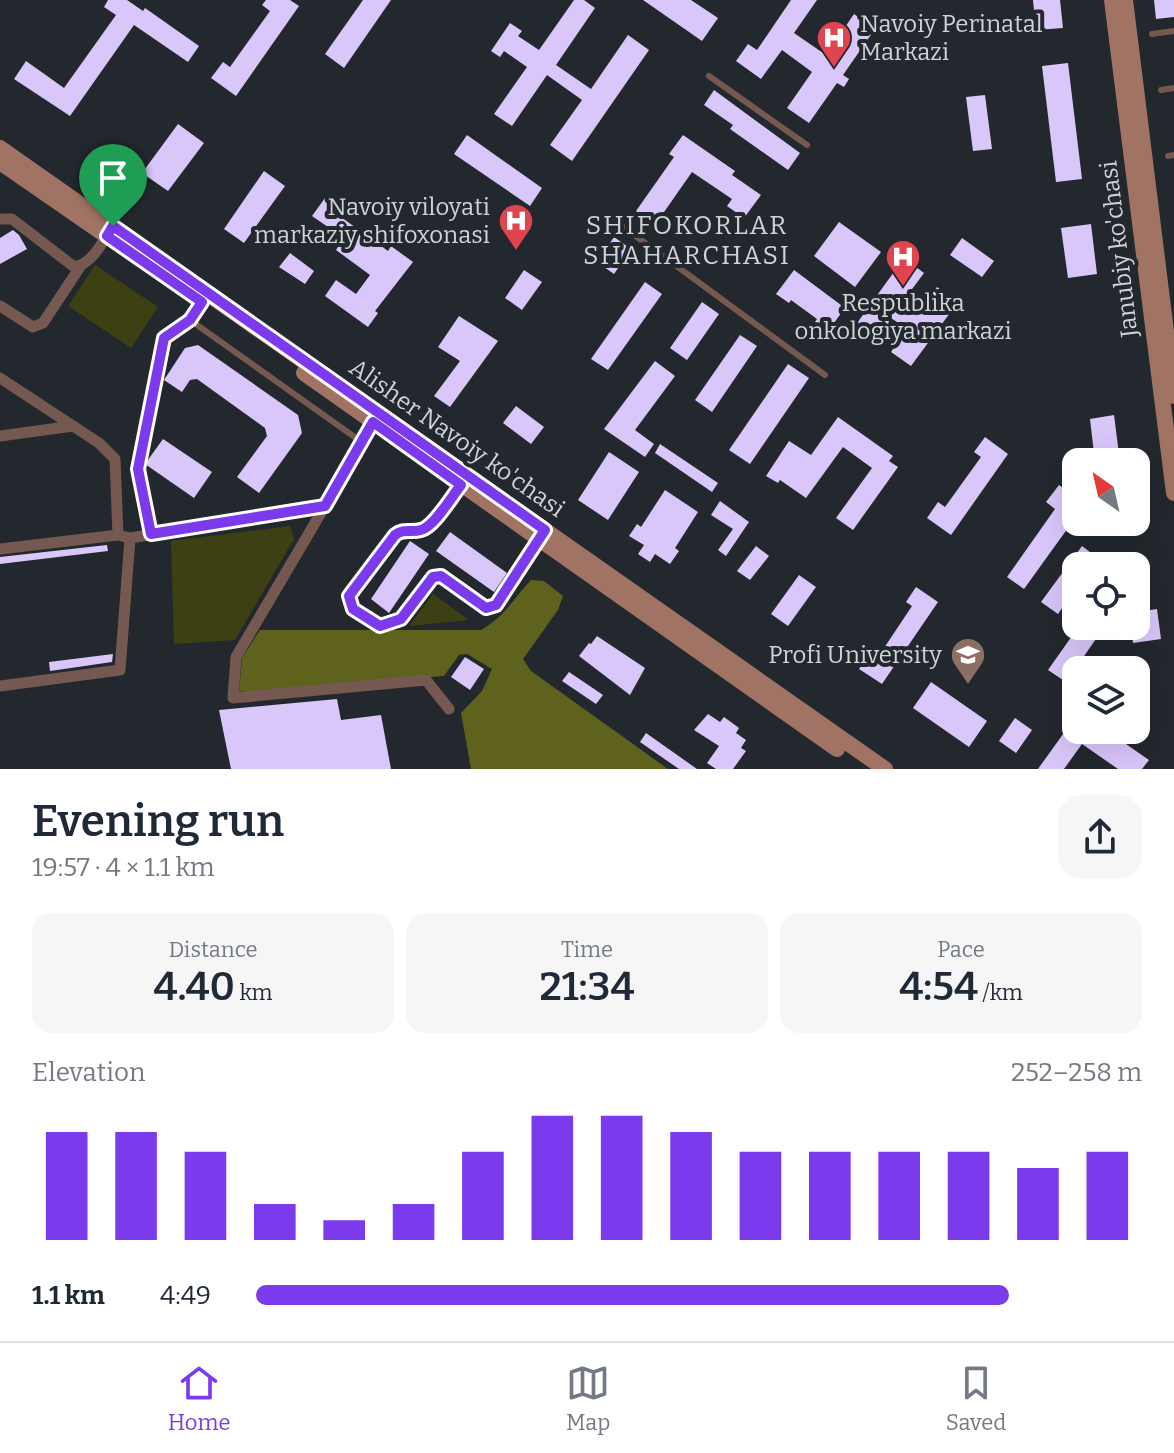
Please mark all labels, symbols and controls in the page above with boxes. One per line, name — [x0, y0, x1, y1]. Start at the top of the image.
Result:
place label: Navoiy Perinatal Markazi — [860, 10, 1043, 66]
hospital icon: Navoiy Perinatal Markazi — [815, 19, 853, 69]
pin — [79, 144, 147, 226]
icon: arrive — [91, 156, 135, 200]
street label: Janubiy ko'chasi — [1094, 159, 1144, 340]
place label: Navoiy viloyati markaziy shifoxonasi — [254, 193, 490, 249]
hospital icon: Navoiy viloyati markaziy shifoxonasi — [497, 202, 535, 252]
district label: SHIFOKORLAR SHAHARCHASI — [583, 210, 791, 271]
hospital icon: Respublika onkologiya markazi — [884, 238, 922, 288]
place label: Respublika onkologiya markazi — [794, 289, 1012, 345]
street label: Alisher Navoiy ko'chasi — [344, 353, 570, 523]
north arrow — [1062, 448, 1150, 536]
map controls — [1062, 448, 1150, 744]
button: locate — [1062, 552, 1150, 640]
school or university icon: Profi University — [949, 636, 987, 686]
place label: Profi University — [768, 641, 942, 669]
button: layers — [1062, 656, 1150, 744]
text: Evening run — [32, 795, 284, 848]
button: share — [1058, 795, 1142, 879]
text: 19:57 · 4 × 1.1 km — [32, 852, 215, 883]
text: Distance — [168, 936, 258, 963]
text: Time — [561, 936, 613, 963]
text: Pace — [937, 936, 985, 963]
text: 4.40 — [153, 963, 235, 1011]
text: 21:34 — [539, 963, 635, 1011]
text: 4:54 — [899, 963, 978, 1011]
text: km — [235, 979, 273, 1006]
text: /km — [978, 979, 1023, 1006]
text: Elevation — [32, 1057, 145, 1088]
text: 252–258 m — [1011, 1057, 1142, 1088]
text: 1.1 km — [32, 1280, 105, 1311]
text: 4:49 — [160, 1280, 211, 1311]
tab: Home — [168, 1361, 231, 1436]
tab: Map — [566, 1361, 610, 1436]
tab: Saved — [946, 1361, 1006, 1436]

